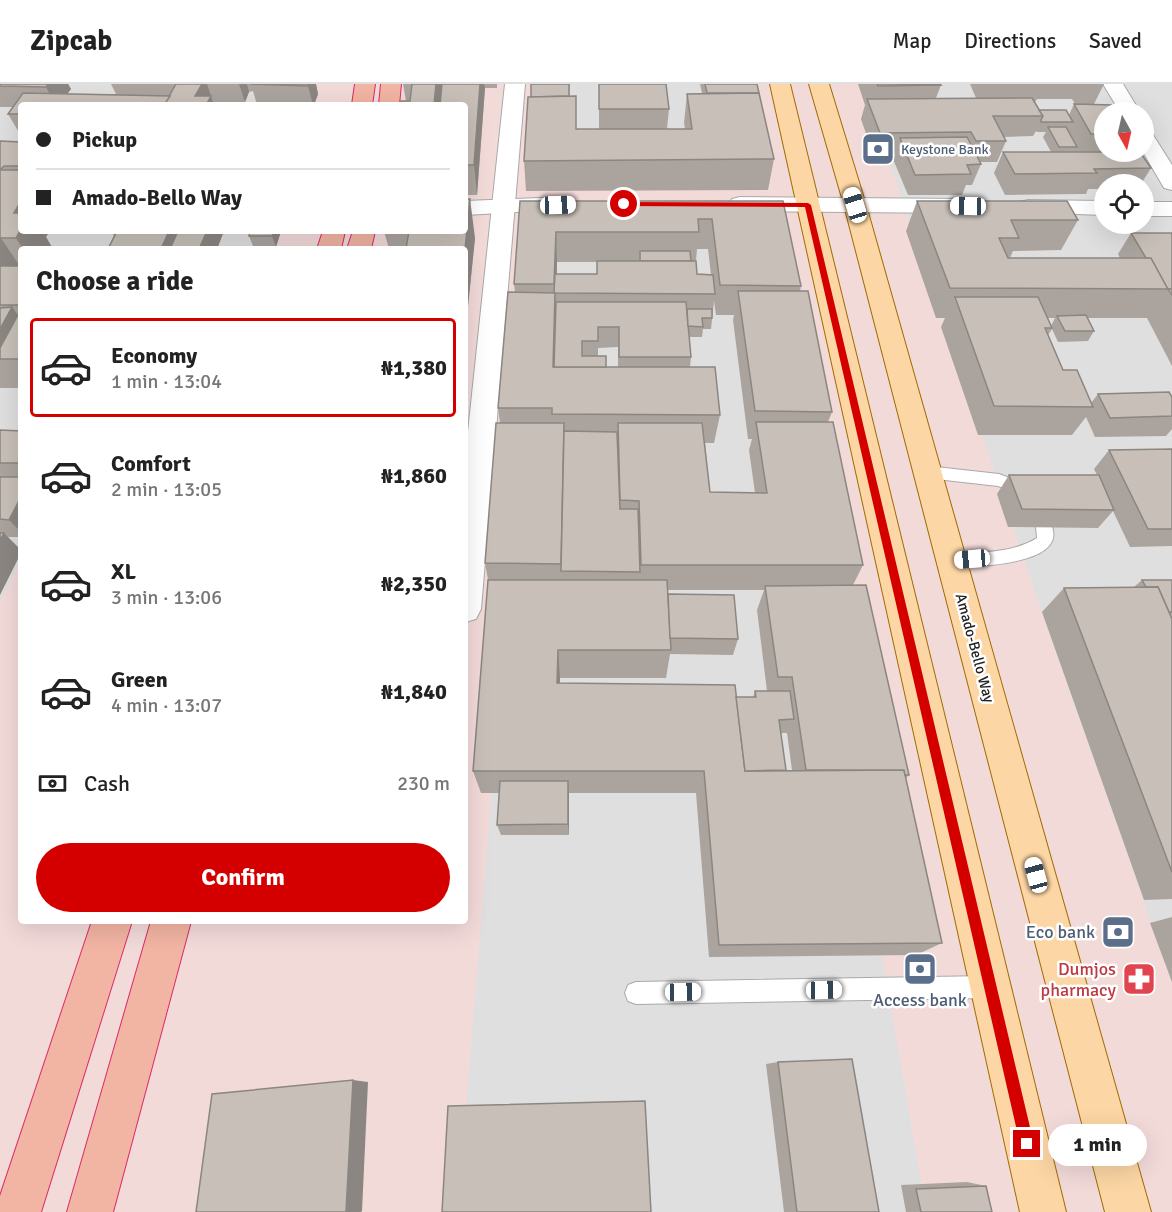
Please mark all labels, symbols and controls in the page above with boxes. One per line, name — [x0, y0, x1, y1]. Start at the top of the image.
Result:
text: Zipcab — [30, 24, 112, 58]
text: Map — [893, 28, 931, 54]
text: Directions — [964, 28, 1056, 54]
text: Saved — [1089, 28, 1142, 54]
north arrow — [1094, 102, 1154, 162]
map controls — [1094, 102, 1154, 234]
text: Pickup — [72, 126, 137, 153]
bank icon: Keystone Bank — [860, 131, 896, 167]
place label: Keystone Bank — [901, 141, 989, 158]
button: locate — [1094, 174, 1154, 234]
text: Amado-Bello Way — [72, 184, 242, 211]
car — [841, 185, 869, 225]
route start — [610, 190, 637, 217]
car — [540, 195, 576, 215]
car — [950, 197, 986, 215]
text: Choose a ride — [36, 265, 194, 298]
icon: car — [39, 341, 93, 395]
text: Economy — [111, 342, 197, 369]
text: ₦1,380 — [381, 354, 447, 381]
text: 1 min · 13:04 — [111, 369, 222, 394]
icon: car — [39, 449, 93, 503]
text: Comfort — [111, 450, 191, 477]
text: ₦1,860 — [381, 462, 447, 489]
text: 2 min · 13:05 — [111, 477, 222, 502]
car — [953, 548, 991, 570]
icon: car — [39, 557, 93, 611]
text: XL — [111, 558, 136, 585]
text: ₦2,350 — [381, 570, 447, 597]
text: 3 min · 13:06 — [111, 585, 222, 610]
street label: Amado-Bello Way — [952, 591, 998, 705]
icon: car — [39, 665, 93, 719]
text: Green — [111, 666, 168, 693]
text: ₦1,840 — [381, 678, 447, 705]
text: 4 min · 13:07 — [111, 693, 222, 718]
icon: cash — [36, 767, 69, 800]
text: Cash — [84, 770, 130, 797]
text: 230 m — [397, 771, 450, 796]
button: Confirm — [36, 843, 450, 912]
car — [1023, 855, 1049, 895]
bank icon: Eco bank — [1100, 914, 1136, 950]
place label: Eco bank — [1026, 921, 1095, 943]
bank icon: Access bank — [902, 951, 938, 987]
place label: Dumjos pharmacy — [1041, 958, 1117, 1001]
pharmacy icon: Dumjos pharmacy — [1121, 961, 1157, 997]
car — [806, 981, 842, 999]
car — [665, 983, 701, 1001]
place label: Access bank — [873, 989, 967, 1011]
callout: 1 min — [1048, 1123, 1147, 1165]
route end — [1013, 1130, 1040, 1157]
text: 1 min — [1073, 1132, 1122, 1157]

